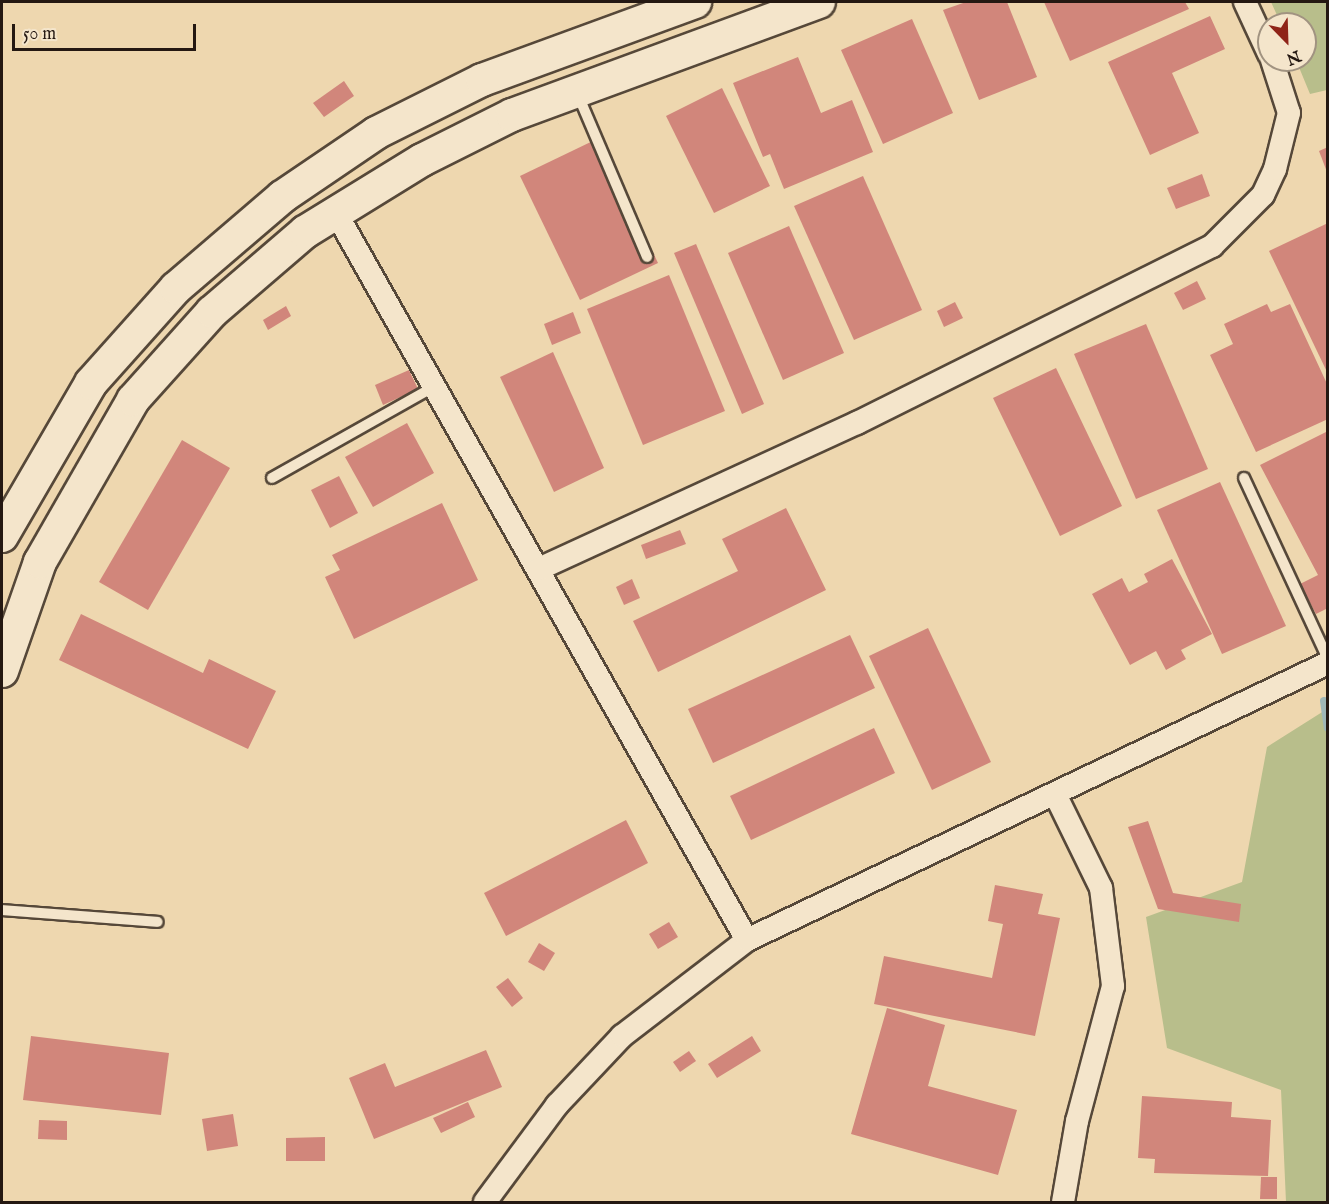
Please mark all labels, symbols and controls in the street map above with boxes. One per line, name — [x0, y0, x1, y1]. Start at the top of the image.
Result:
scale bar — [15, 12, 200, 50]
north arrow — [1257, 12, 1317, 72]
text: 50 m — [23, 23, 56, 46]
text: N — [1283, 45, 1304, 69]

